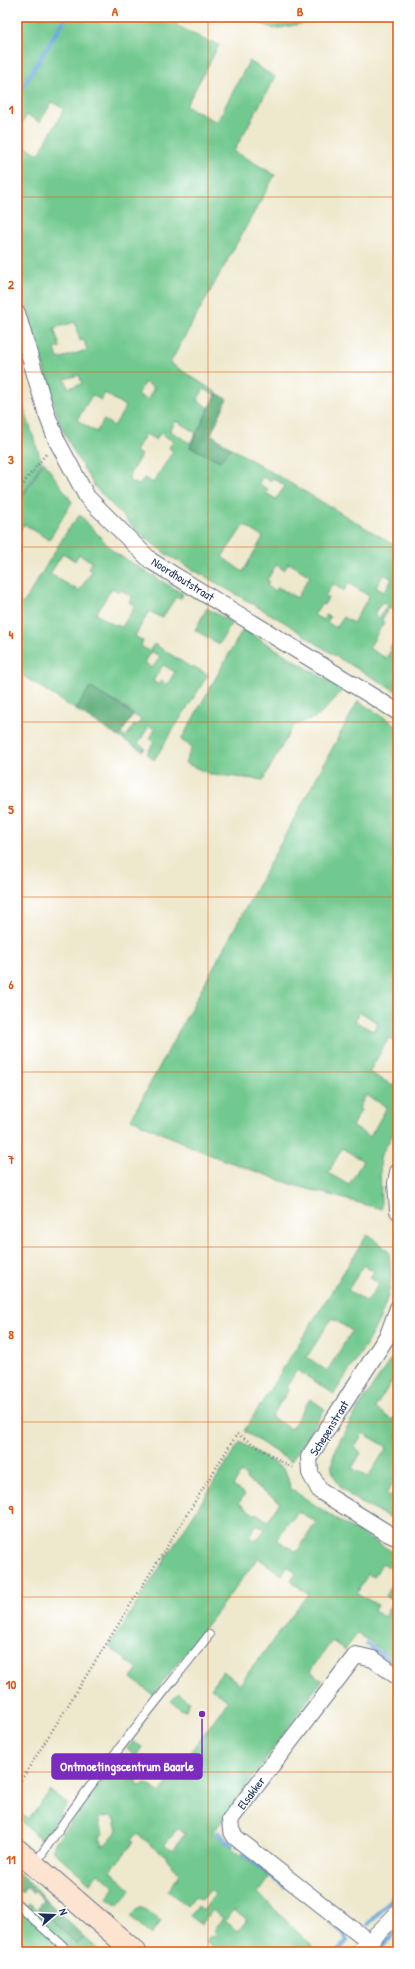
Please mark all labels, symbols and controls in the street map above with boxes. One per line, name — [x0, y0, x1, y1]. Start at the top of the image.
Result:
text: A — [112, 2, 119, 20]
text: B — [297, 2, 304, 20]
text: 1 — [9, 100, 14, 118]
text: 2 — [8, 275, 15, 293]
text: 3 — [8, 450, 14, 468]
street label: Noordhoutstraat — [148, 553, 218, 605]
text: 4 — [9, 625, 14, 643]
text: 5 — [8, 800, 14, 818]
text: 6 — [8, 975, 14, 993]
text: 7 — [7, 1150, 15, 1168]
text: 8 — [8, 1325, 14, 1343]
street label: Schepenstraat — [305, 1396, 353, 1459]
text: 9 — [9, 1500, 14, 1518]
text: 10 — [6, 1675, 16, 1693]
callout: Ontmoetingscentrum Baarle — [52, 1754, 202, 1779]
text: Ontmoetingscentrum Baarle — [60, 1757, 195, 1776]
street label: Elsakker — [233, 1773, 269, 1813]
text: 11 — [6, 1850, 16, 1868]
north arrow — [34, 1895, 74, 1935]
text: N — [56, 1907, 71, 1917]

